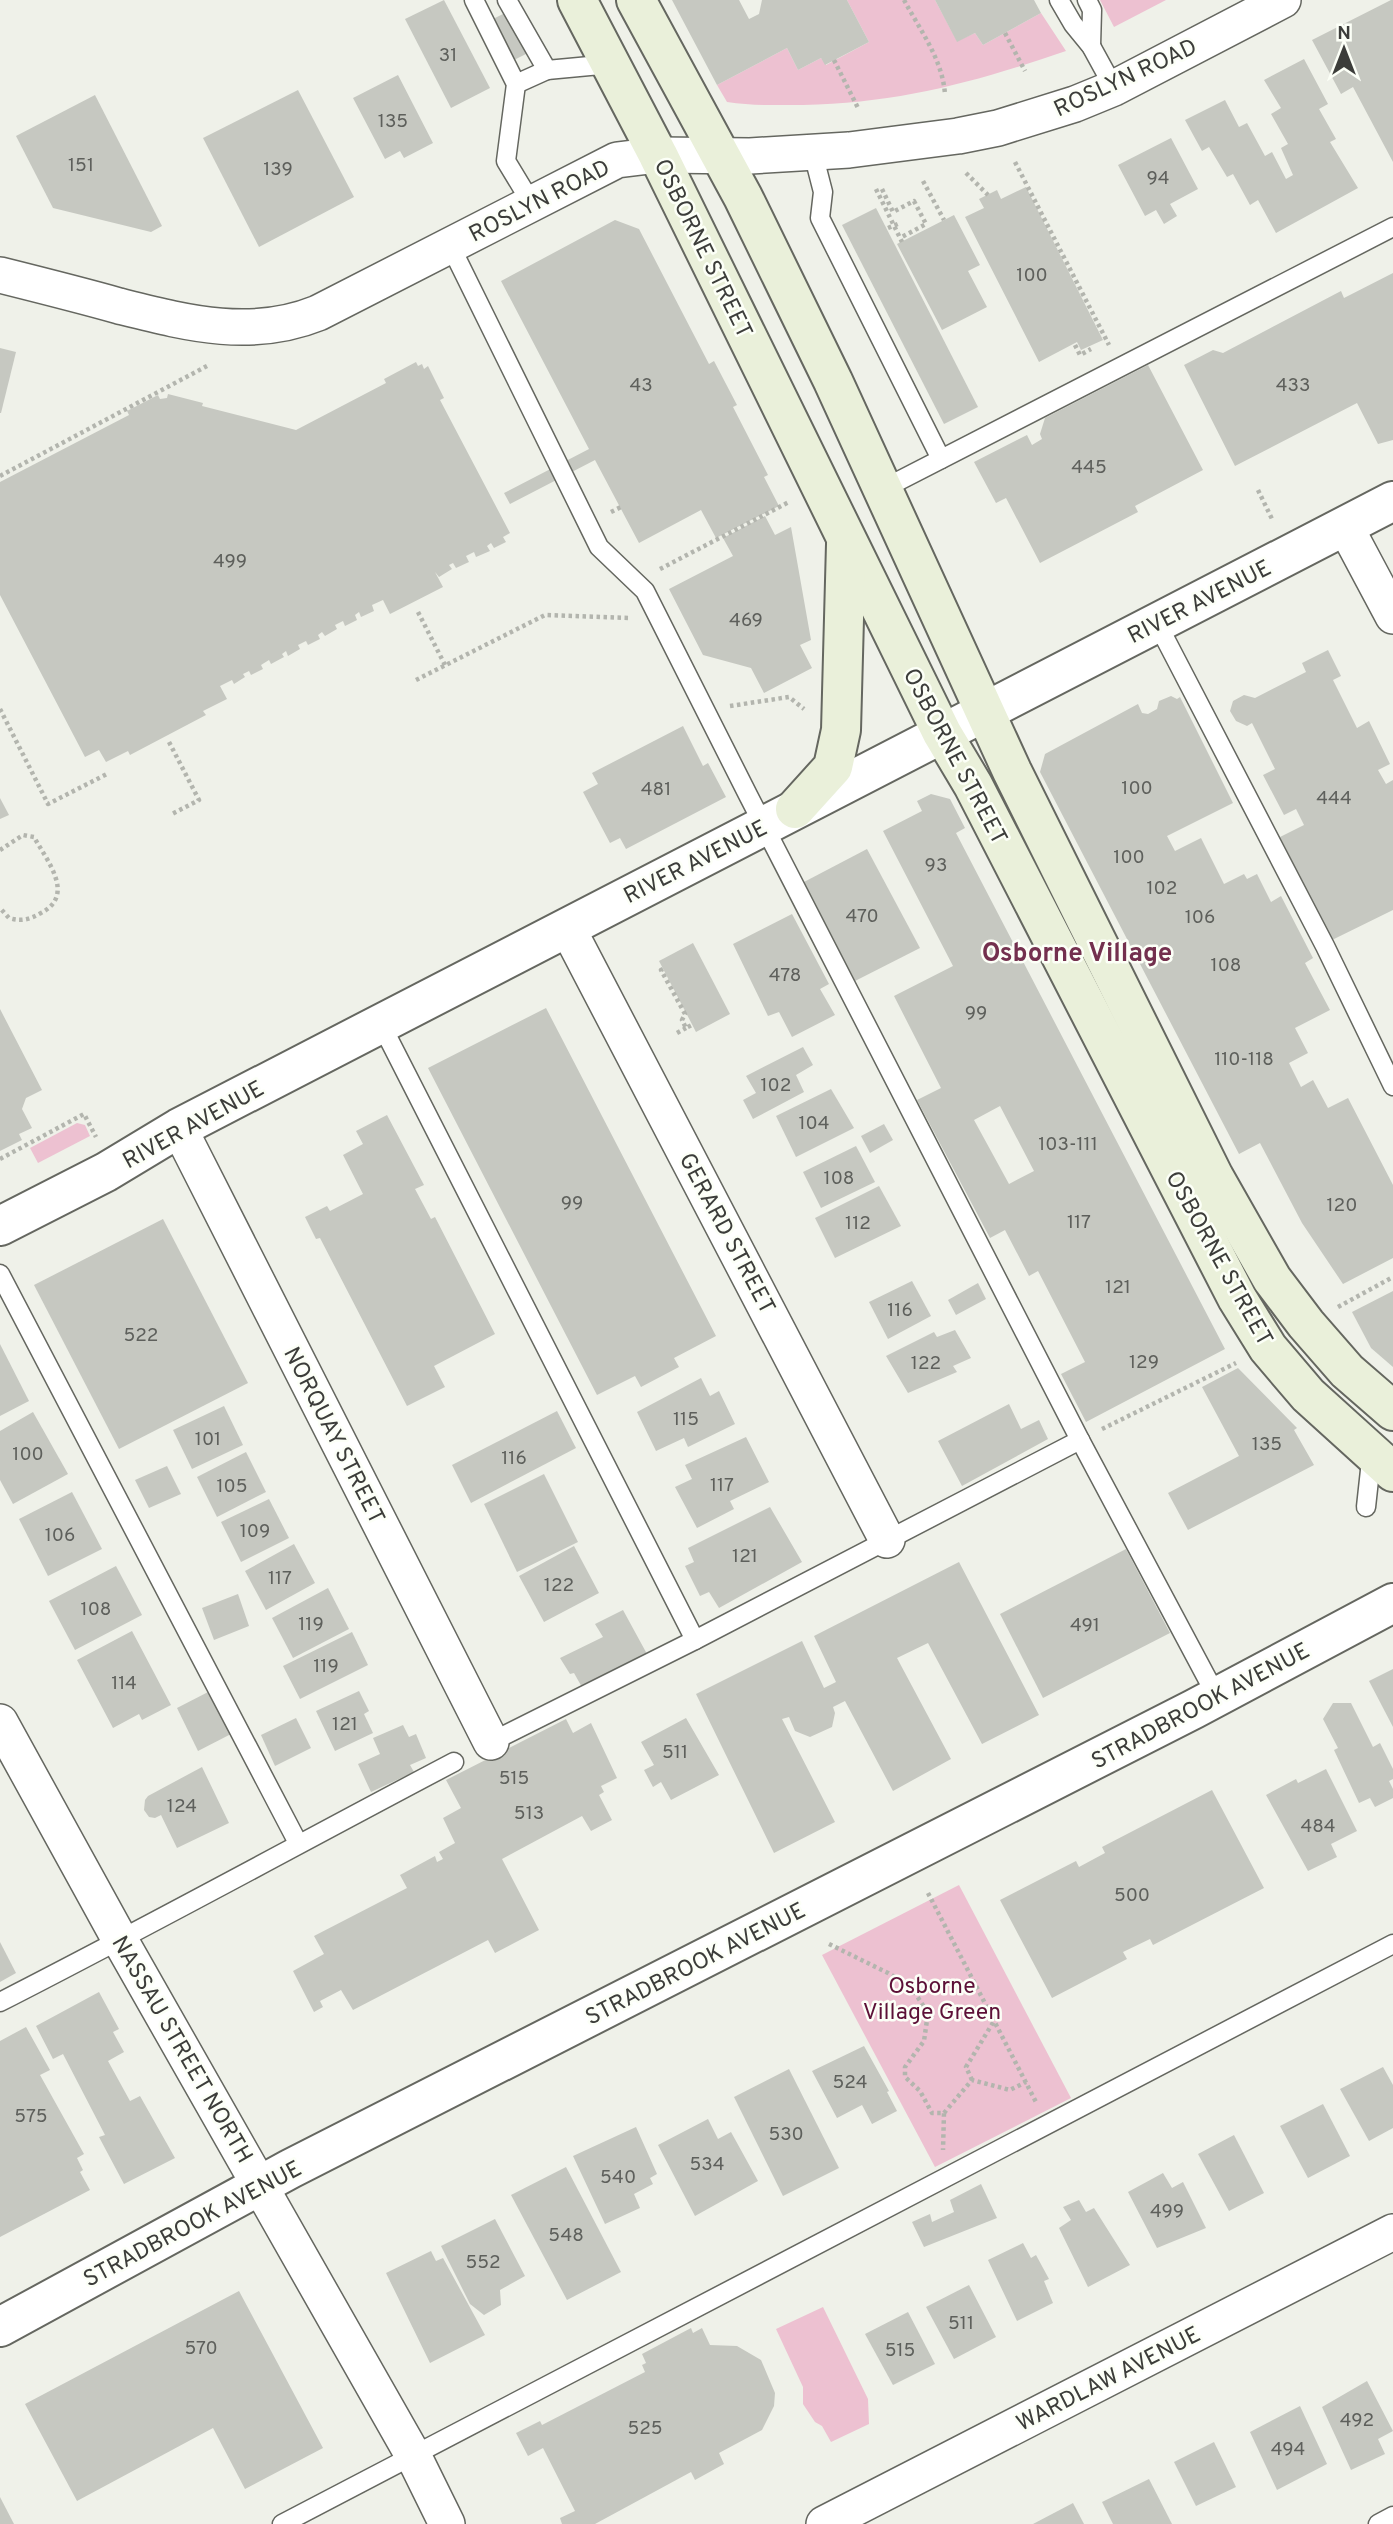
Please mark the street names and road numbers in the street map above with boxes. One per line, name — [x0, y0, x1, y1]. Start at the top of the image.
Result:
street label: ROSLYN ROAD — [1050, 33, 1202, 125]
street label: ROSLYN ROAD — [465, 154, 616, 250]
street label: OSBORNE STREET — [646, 155, 758, 343]
street label: RIVER AVENUE — [1123, 555, 1277, 652]
street label: OSBORNE STREET — [895, 664, 1013, 850]
street label: RIVER AVENUE — [619, 815, 773, 912]
street label: RIVER AVENUE — [118, 1075, 270, 1177]
street label: GERARD STREET — [671, 1149, 780, 1320]
street label: OSBORNE STREET — [1158, 1167, 1278, 1352]
street label: NORQUAY STREET — [276, 1343, 390, 1530]
street label: STRADBROOK AVENUE — [1087, 1637, 1315, 1777]
street label: STRADBROOK AVENUE — [581, 1897, 811, 2033]
street label: NASSAU STREET NORTH — [104, 1931, 258, 2169]
street label: STRADBROOK AVENUE — [79, 2155, 307, 2295]
street label: WARDLAW AVENUE — [1012, 2321, 1206, 2439]

